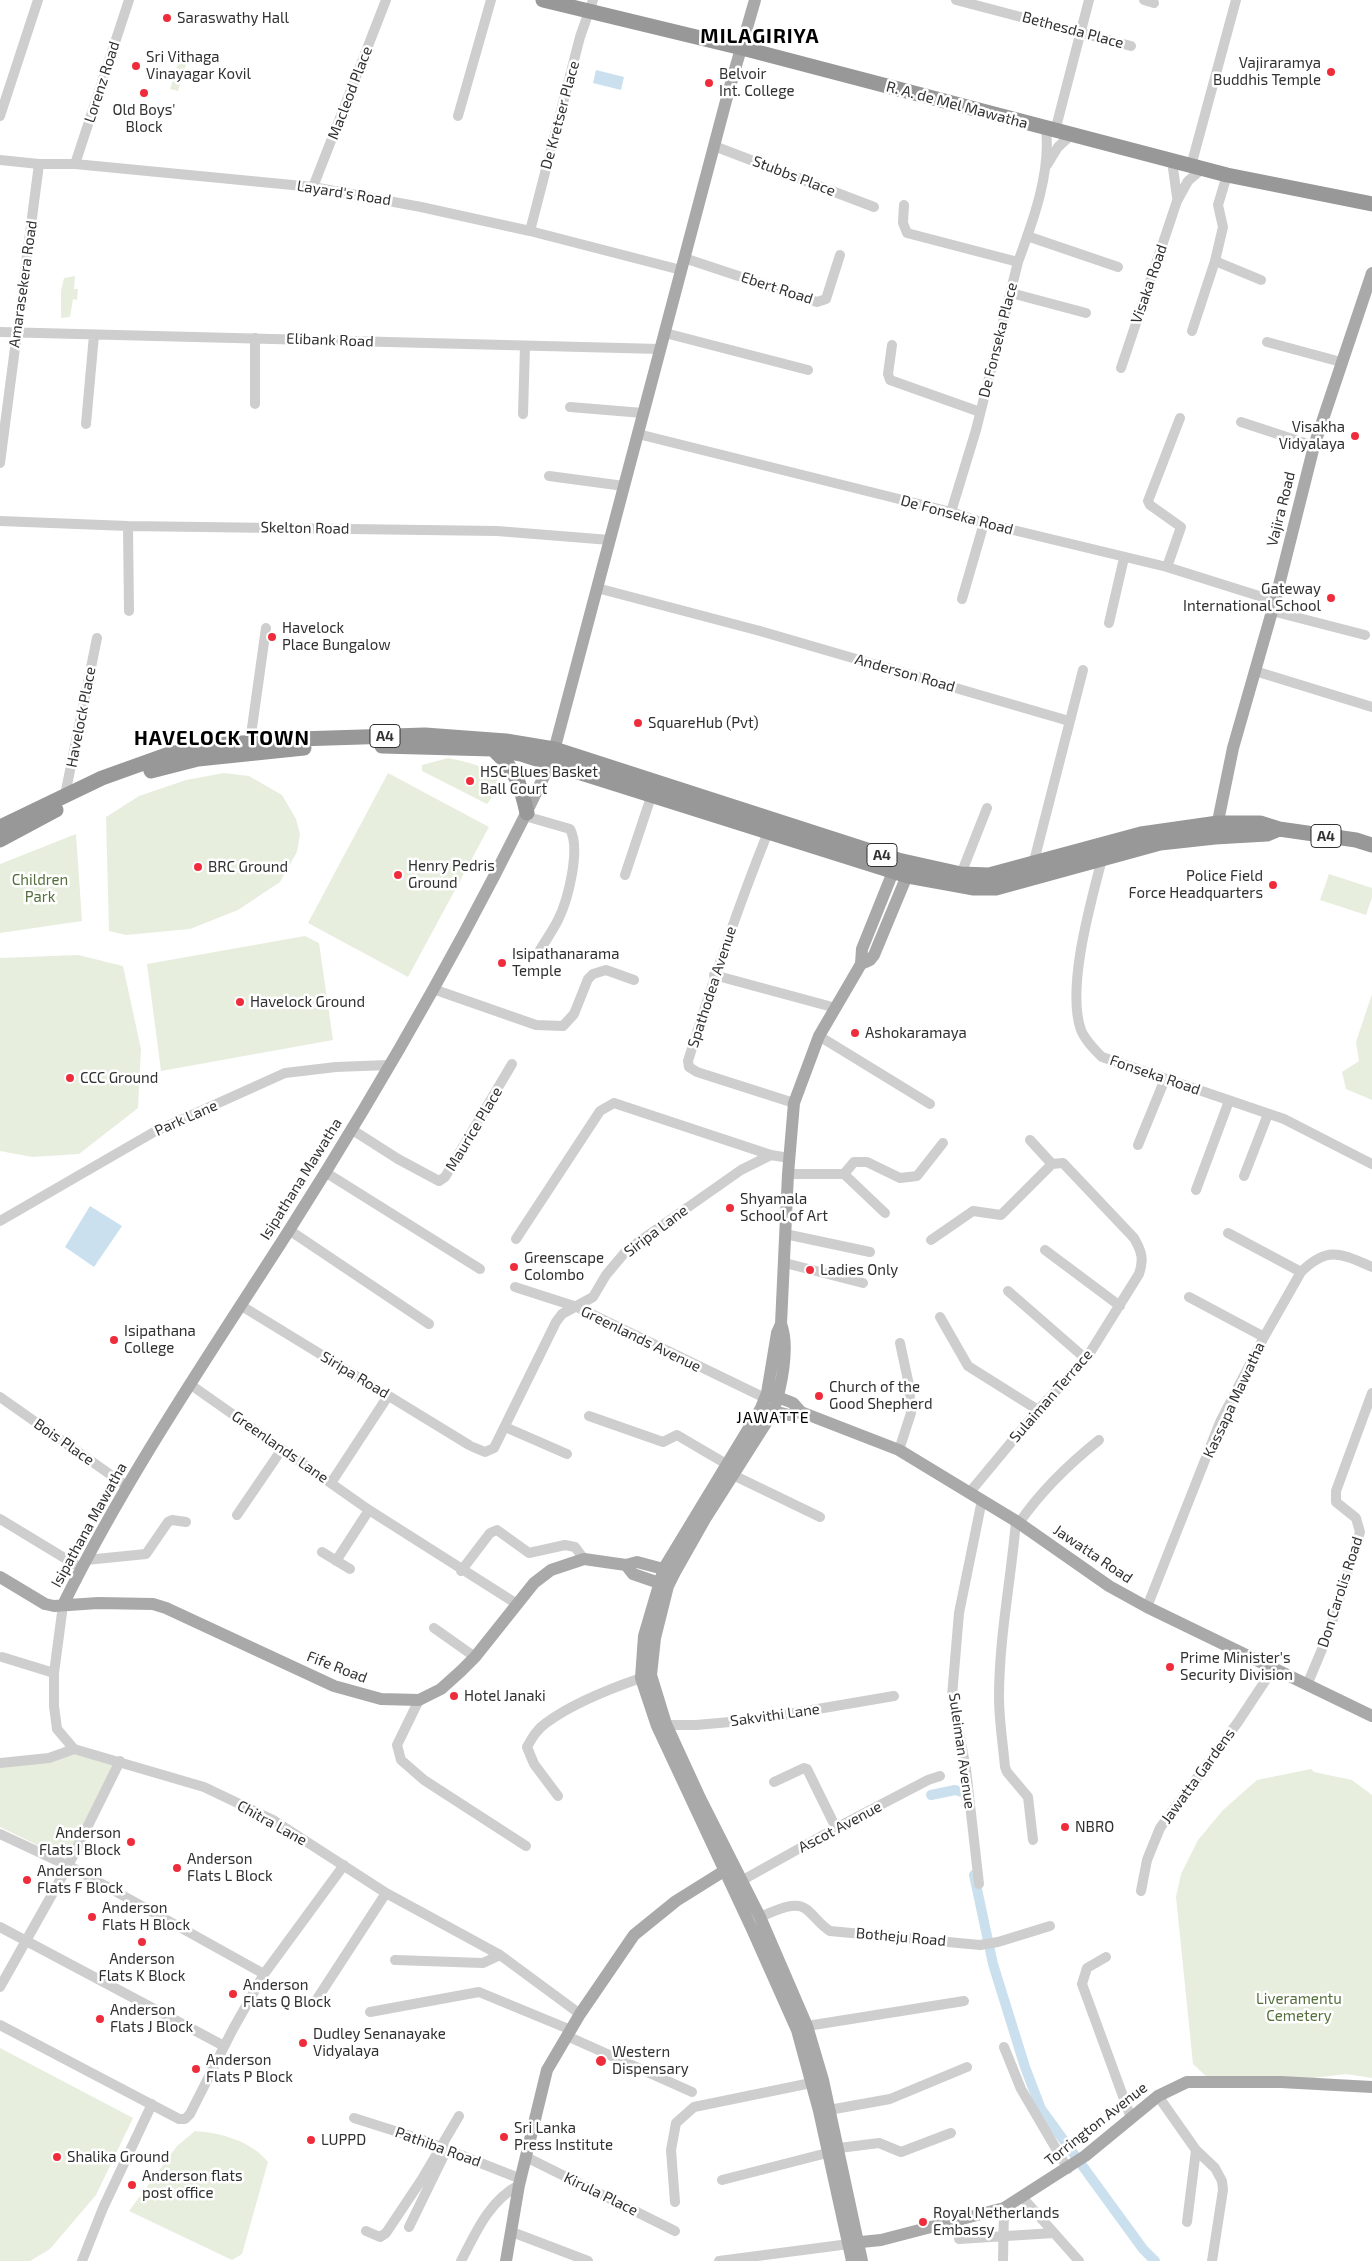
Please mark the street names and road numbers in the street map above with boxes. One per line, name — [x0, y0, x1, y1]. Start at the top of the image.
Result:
street label: Bethesda Place — [1020, 8, 1126, 52]
street label: Lorenz Road — [80, 39, 124, 125]
street label: Macleod Place — [324, 44, 376, 142]
street label: De Kretser Place — [537, 59, 583, 171]
street label: R. A. de Mel Mawatha — [884, 77, 1030, 133]
street label: Stubbs Place — [750, 152, 838, 200]
street label: Layard's Road — [296, 177, 392, 209]
street label: Amarasekera Road — [5, 219, 41, 349]
street label: Visaka Road — [1127, 242, 1171, 326]
street label: Ebert Road — [739, 268, 815, 308]
street label: De Fonseka Place — [975, 281, 1021, 399]
street label: Elibank Road — [286, 329, 374, 351]
street label: Vajira Road — [1263, 470, 1299, 548]
street label: De Fonseka Road — [899, 491, 1015, 539]
street label: Skelton Road — [260, 518, 350, 538]
street label: Anderson Road — [853, 650, 957, 696]
street label: Havelock Place — [62, 665, 100, 769]
road number: A4 — [370, 724, 400, 748]
road number: A4 — [1311, 824, 1341, 848]
road number: A4 — [867, 844, 897, 866]
street label: Spathodea Avenue — [684, 924, 740, 1050]
street label: Fonseka Road — [1107, 1051, 1203, 1099]
street label: Maurice Place — [442, 1084, 506, 1174]
street label: Park Lane — [152, 1096, 220, 1140]
street label: Isipathana Mawatha — [256, 1115, 346, 1243]
street label: Siripa Lane — [621, 1201, 691, 1261]
street label: Greenlands Avenue — [578, 1302, 704, 1376]
street label: Kassapa Mawatha — [1199, 1339, 1269, 1461]
street label: Sulaiman Terrace — [1006, 1346, 1096, 1446]
street label: Siripa Road — [317, 1348, 393, 1402]
street label: Greenlands Lane — [228, 1407, 332, 1487]
street label: Bois Place — [30, 1415, 98, 1469]
street label: Isipathana Mawatha — [47, 1460, 131, 1590]
street label: Jawatta Road — [1050, 1521, 1136, 1587]
street label: Don Carolis Road — [1314, 1534, 1366, 1650]
street label: Fife Road — [304, 1647, 370, 1687]
street label: Suleiman Avenue — [945, 1692, 979, 1810]
street label: Sakvithi Lane — [729, 1700, 821, 1730]
street label: Jawatta Gardens — [1157, 1725, 1239, 1827]
street label: Chitra Lane — [234, 1796, 310, 1850]
street label: Ascot Avenue — [795, 1797, 885, 1857]
street label: Botheju Road — [855, 1924, 947, 1950]
street label: Torrington Avenue — [1041, 2078, 1151, 2170]
street label: Pathiba Road — [393, 2123, 483, 2171]
street label: Kirula Place — [561, 2168, 641, 2220]

